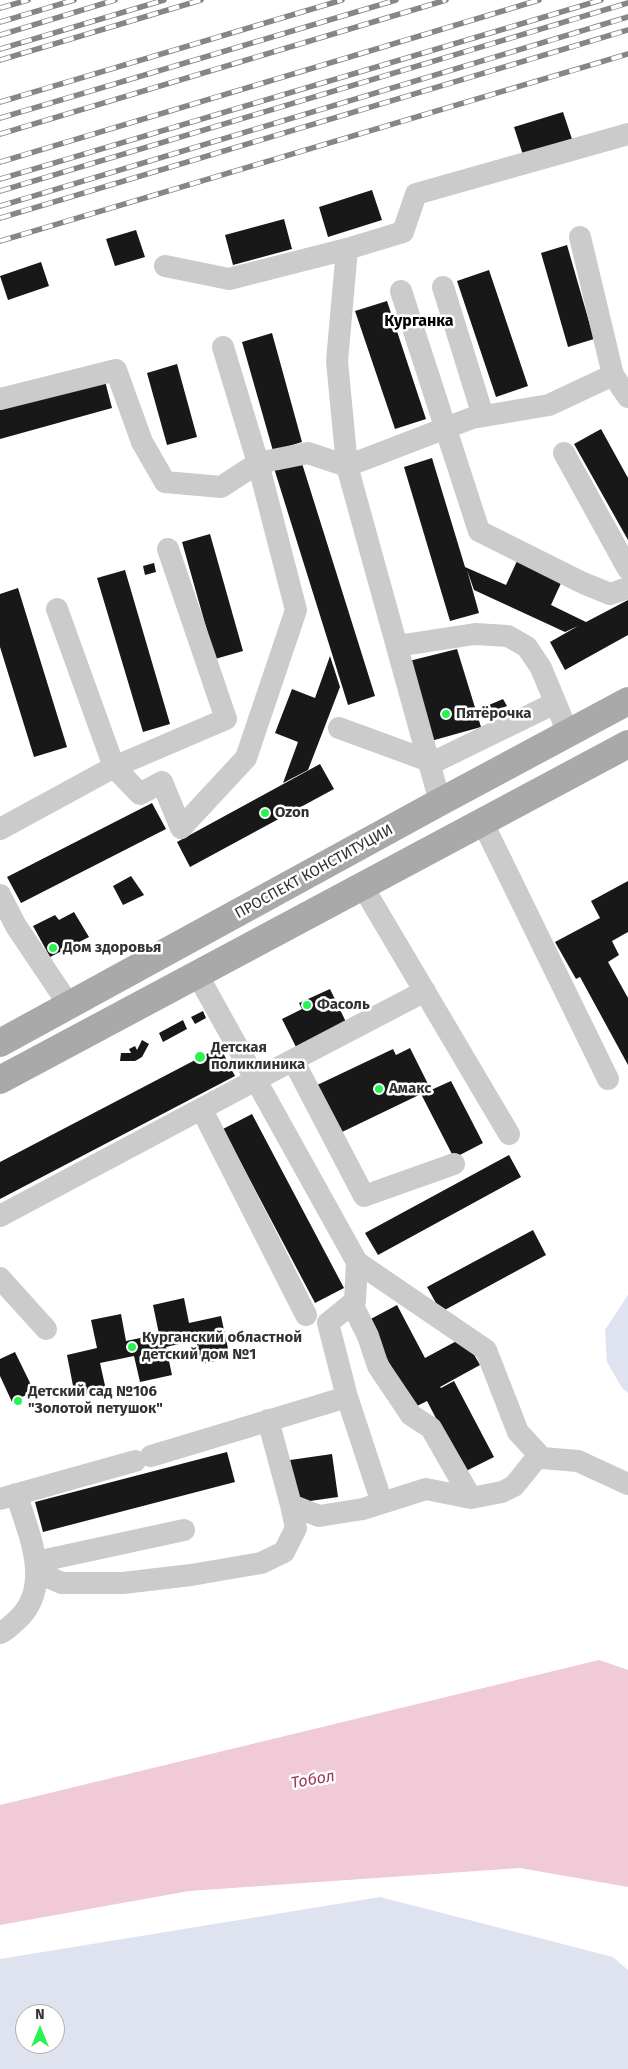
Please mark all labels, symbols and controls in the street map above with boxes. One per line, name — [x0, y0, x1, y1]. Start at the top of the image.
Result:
district label: Курганка — [384, 312, 454, 332]
place label: Пятёрочка — [456, 705, 531, 723]
marker: Пятёрочка — [440, 708, 452, 720]
place label: Ozon — [275, 804, 309, 822]
marker: Ozon — [259, 807, 271, 819]
street label: ПРОСПЕКТ КОНСТИТУЦИИ — [232, 821, 396, 923]
place label: Дом здоровья — [63, 939, 161, 957]
marker: Дом здоровья — [47, 942, 59, 954]
place label: Фасоль — [317, 996, 370, 1014]
marker: Фасоль — [301, 999, 313, 1011]
place label: Детская поликлиника — [211, 1039, 305, 1074]
marker: Детская поликлиника — [193, 1050, 207, 1064]
place label: Амакс — [389, 1080, 431, 1098]
marker: Амакс — [373, 1083, 385, 1095]
place label: Курганский областной детский дом №1 — [142, 1329, 302, 1364]
marker: Курганский областной детский дом №1 — [126, 1341, 138, 1353]
place label: Детский сад №106 "Золотой петушок" — [28, 1383, 163, 1418]
marker: Детский сад №106 "Золотой петушок" — [12, 1395, 24, 1407]
water label: Тобол — [290, 1767, 336, 1793]
north arrow — [15, 2004, 65, 2054]
text: N — [35, 2006, 45, 2023]

